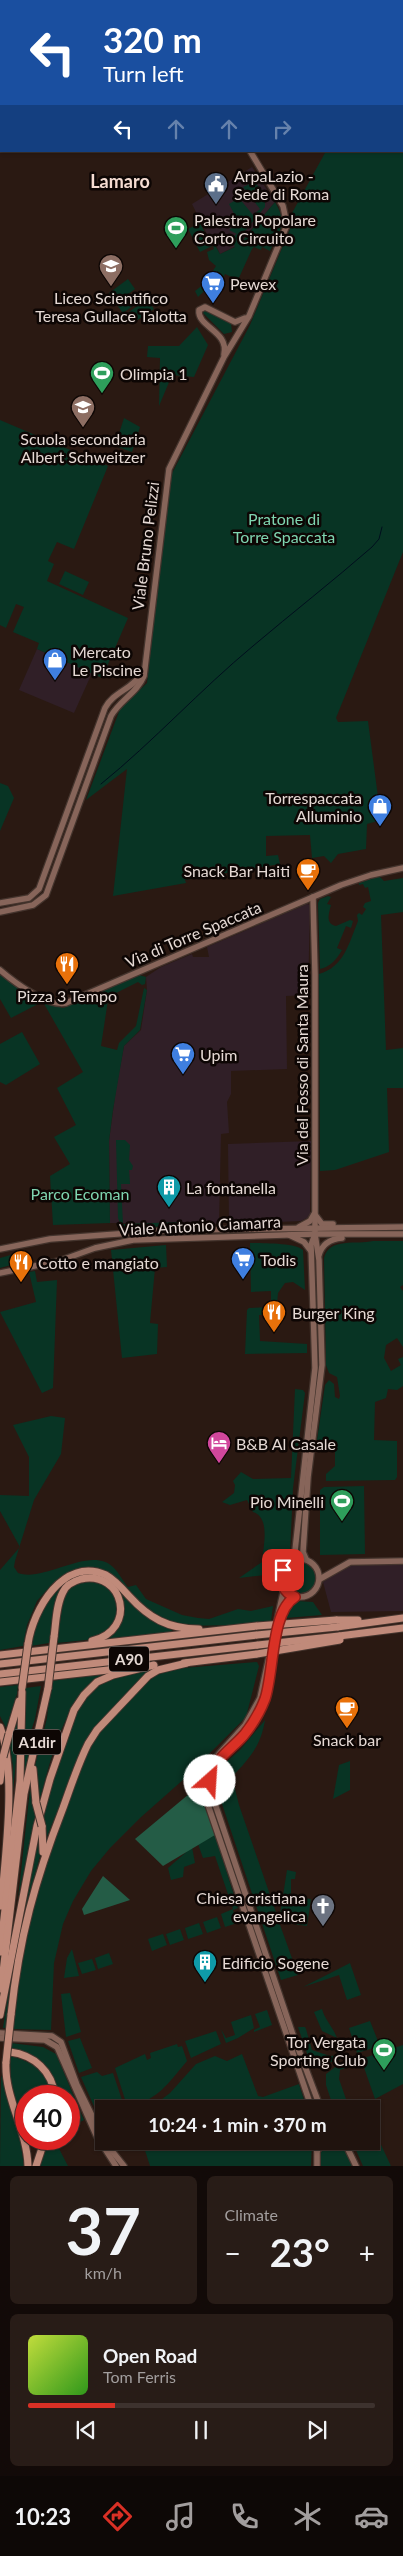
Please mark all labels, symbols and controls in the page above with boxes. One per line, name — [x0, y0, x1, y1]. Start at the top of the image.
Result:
text: 320 m — [103, 18, 202, 60]
icon: left — [20, 20, 85, 85]
text: Turn left — [103, 60, 184, 87]
icon: left — [109, 115, 137, 143]
icon: ahead — [162, 115, 190, 143]
icon: ahead — [215, 115, 243, 143]
icon: right — [268, 115, 296, 143]
place label: ArpaLazio - Sede di Roma — [234, 166, 329, 203]
district label: Lamaro — [90, 170, 150, 192]
public building icon: ArpaLazio - Sede di Roma — [203, 171, 229, 205]
place label: Palestra Popolare Corto Circuito — [194, 210, 316, 247]
sports icon: Palestra Popolare Corto Circuito — [163, 215, 189, 249]
school or university icon: Liceo Scientifico Teresa Gullace Talotta — [98, 253, 124, 287]
supermarket icon: Pewex — [200, 270, 226, 304]
place label: Pewex — [230, 274, 276, 293]
place label: Liceo Scientifico Teresa Gullace Talotta — [35, 288, 187, 325]
sports icon: Olimpia 1 — [89, 360, 115, 394]
place label: Olimpia 1 — [120, 364, 188, 383]
school or university icon: Scuola secondaria Albert Schweitzer — [70, 394, 96, 428]
place label: Scuola secondaria Albert Schweitzer — [20, 429, 146, 466]
street label: Viale Bruno Pelizzi — [128, 481, 162, 611]
park label: Pratone di Torre Spaccata — [233, 509, 335, 546]
place label: Mercato Le Piscine — [72, 642, 141, 679]
shop icon: Mercato Le Piscine — [42, 647, 68, 681]
place label: Torrespaccata Alluminio — [265, 788, 362, 825]
shop icon: Torrespaccata Alluminio — [367, 793, 393, 827]
cafe icon: Snack Bar Haiti — [295, 857, 321, 891]
place label: Snack Bar Haiti — [183, 861, 290, 880]
street label: Via di Torre Spaccata — [122, 897, 264, 971]
restaurant icon: Pizza 3 Tempo — [54, 951, 80, 985]
street label: Via del Fosso di Santa Maura — [292, 964, 311, 1166]
place label: Pizza 3 Tempo — [17, 986, 117, 1005]
supermarket icon: Upim — [170, 1041, 196, 1075]
place label: Upim — [200, 1045, 238, 1064]
building icon: La fontanella — [156, 1174, 182, 1208]
place label: La fontanella — [186, 1178, 276, 1197]
park label: Parco Ecoman — [31, 1184, 129, 1203]
street label: Viale Antonio Ciamarra — [119, 1211, 281, 1239]
supermarket icon: Todis — [230, 1246, 256, 1280]
restaurant icon: Cotto e mangiato — [8, 1249, 34, 1283]
place label: Todis — [260, 1250, 296, 1269]
place label: Cotto e mangiato — [38, 1253, 159, 1272]
restaurant icon: Burger King — [261, 1299, 287, 1333]
place label: Burger King — [292, 1303, 375, 1322]
hotel icon: B&B Al Casale — [206, 1430, 232, 1464]
place label: B&B Al Casale — [236, 1434, 336, 1453]
sports icon: Pio Minelli — [329, 1488, 355, 1522]
place label: Pio Minelli — [250, 1492, 324, 1511]
pin — [262, 1549, 304, 1591]
icon: arrive — [269, 1556, 297, 1584]
road number: A90 — [109, 1646, 149, 1672]
cafe icon: Snack bar — [334, 1695, 360, 1729]
road number: A1dir — [13, 1730, 61, 1754]
place label: Snack bar — [313, 1730, 381, 1749]
position arrow — [183, 1754, 235, 1806]
place label: Chiesa cristiana evangelica — [196, 1888, 306, 1925]
church icon: Chiesa cristiana evangelica — [310, 1893, 336, 1927]
building icon: Edificio Sogene — [192, 1949, 218, 1983]
place label: Edificio Sogene — [222, 1953, 329, 1972]
place label: Tor Vergata Sporting Club — [270, 2032, 366, 2069]
sports icon: Tor Vergata Sporting Club — [371, 2037, 397, 2071]
speed limit sign: 40 — [15, 2085, 80, 2150]
text: 10:24 · 1 min · 370 m — [148, 2113, 327, 2136]
text: 37 — [66, 2191, 141, 2269]
text: Climate — [225, 2205, 278, 2224]
text: 23° — [270, 2229, 330, 2275]
text: − — [225, 2236, 241, 2270]
text: + — [359, 2236, 375, 2270]
text: km/h — [85, 2263, 122, 2282]
text: Open Road — [103, 2344, 197, 2367]
text: Tom Ferris — [103, 2367, 176, 2386]
icon: previous — [72, 2416, 100, 2444]
icon: pause — [187, 2416, 215, 2444]
icon: next — [303, 2416, 331, 2444]
icon: directions — [100, 2499, 135, 2534]
icon: music — [163, 2499, 198, 2534]
icon: phone — [227, 2499, 262, 2534]
icon: climate — [290, 2499, 325, 2534]
icon: car — [354, 2499, 389, 2534]
text: 10:23 — [14, 2503, 71, 2530]

